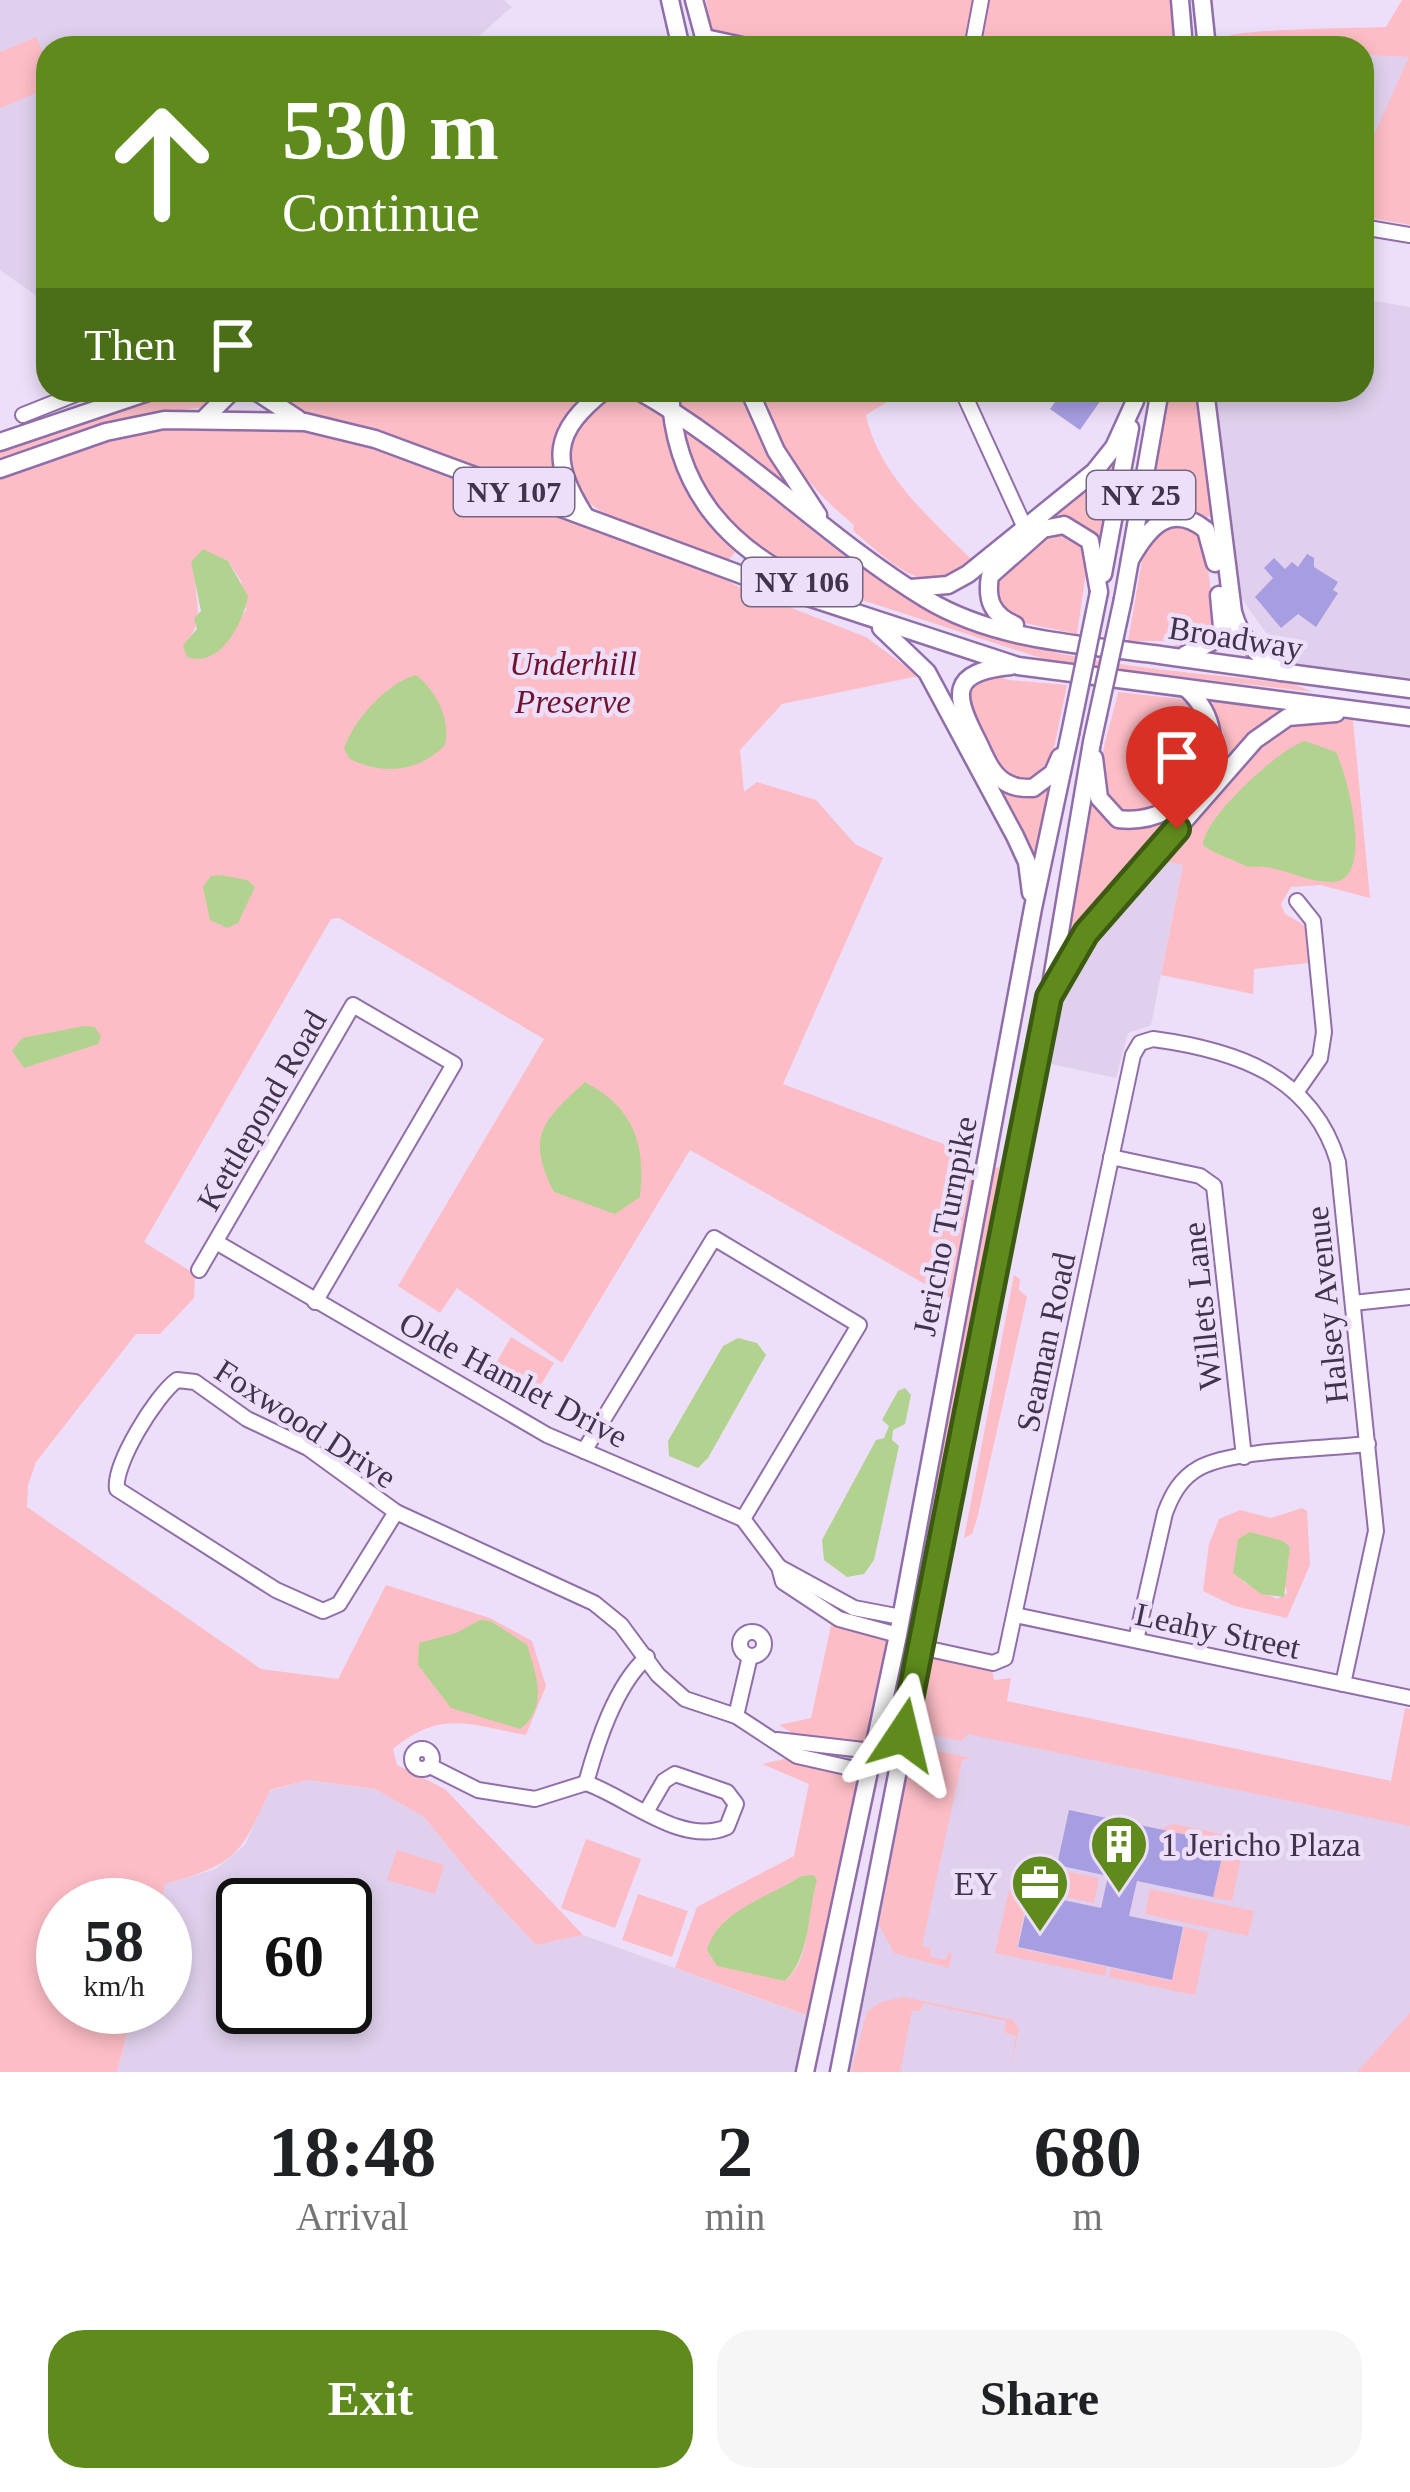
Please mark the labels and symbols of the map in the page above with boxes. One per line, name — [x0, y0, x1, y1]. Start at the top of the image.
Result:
road number: NY 107 — [454, 468, 574, 516]
road number: NY 25 — [1087, 471, 1195, 519]
road number: NY 106 — [742, 558, 862, 606]
street label: Broadway — [1166, 610, 1306, 666]
park label: Underhill Preserve — [509, 646, 637, 720]
pin — [1126, 706, 1228, 829]
street label: Kettlepond Road — [190, 1004, 334, 1217]
street label: Jericho Turnpike — [906, 1113, 984, 1339]
street label: Halsey Avenue — [1299, 1204, 1355, 1405]
street label: Willets Lane — [1175, 1220, 1229, 1391]
street label: Seaman Road — [1009, 1249, 1083, 1435]
street label: Olde Hamlet Drive — [393, 1305, 634, 1455]
street label: Foxwood Drive — [208, 1352, 403, 1496]
street label: Leahy Street — [1132, 1596, 1304, 1666]
position arrow — [840, 1672, 966, 1798]
building icon: 1 Jericho Plaza — [1088, 1813, 1150, 1895]
place label: 1 Jericho Plaza — [1161, 1827, 1361, 1863]
office icon: EY — [1009, 1852, 1071, 1934]
place label: EY — [954, 1866, 998, 1902]
speed limit sign: 60 — [216, 1878, 372, 2034]

